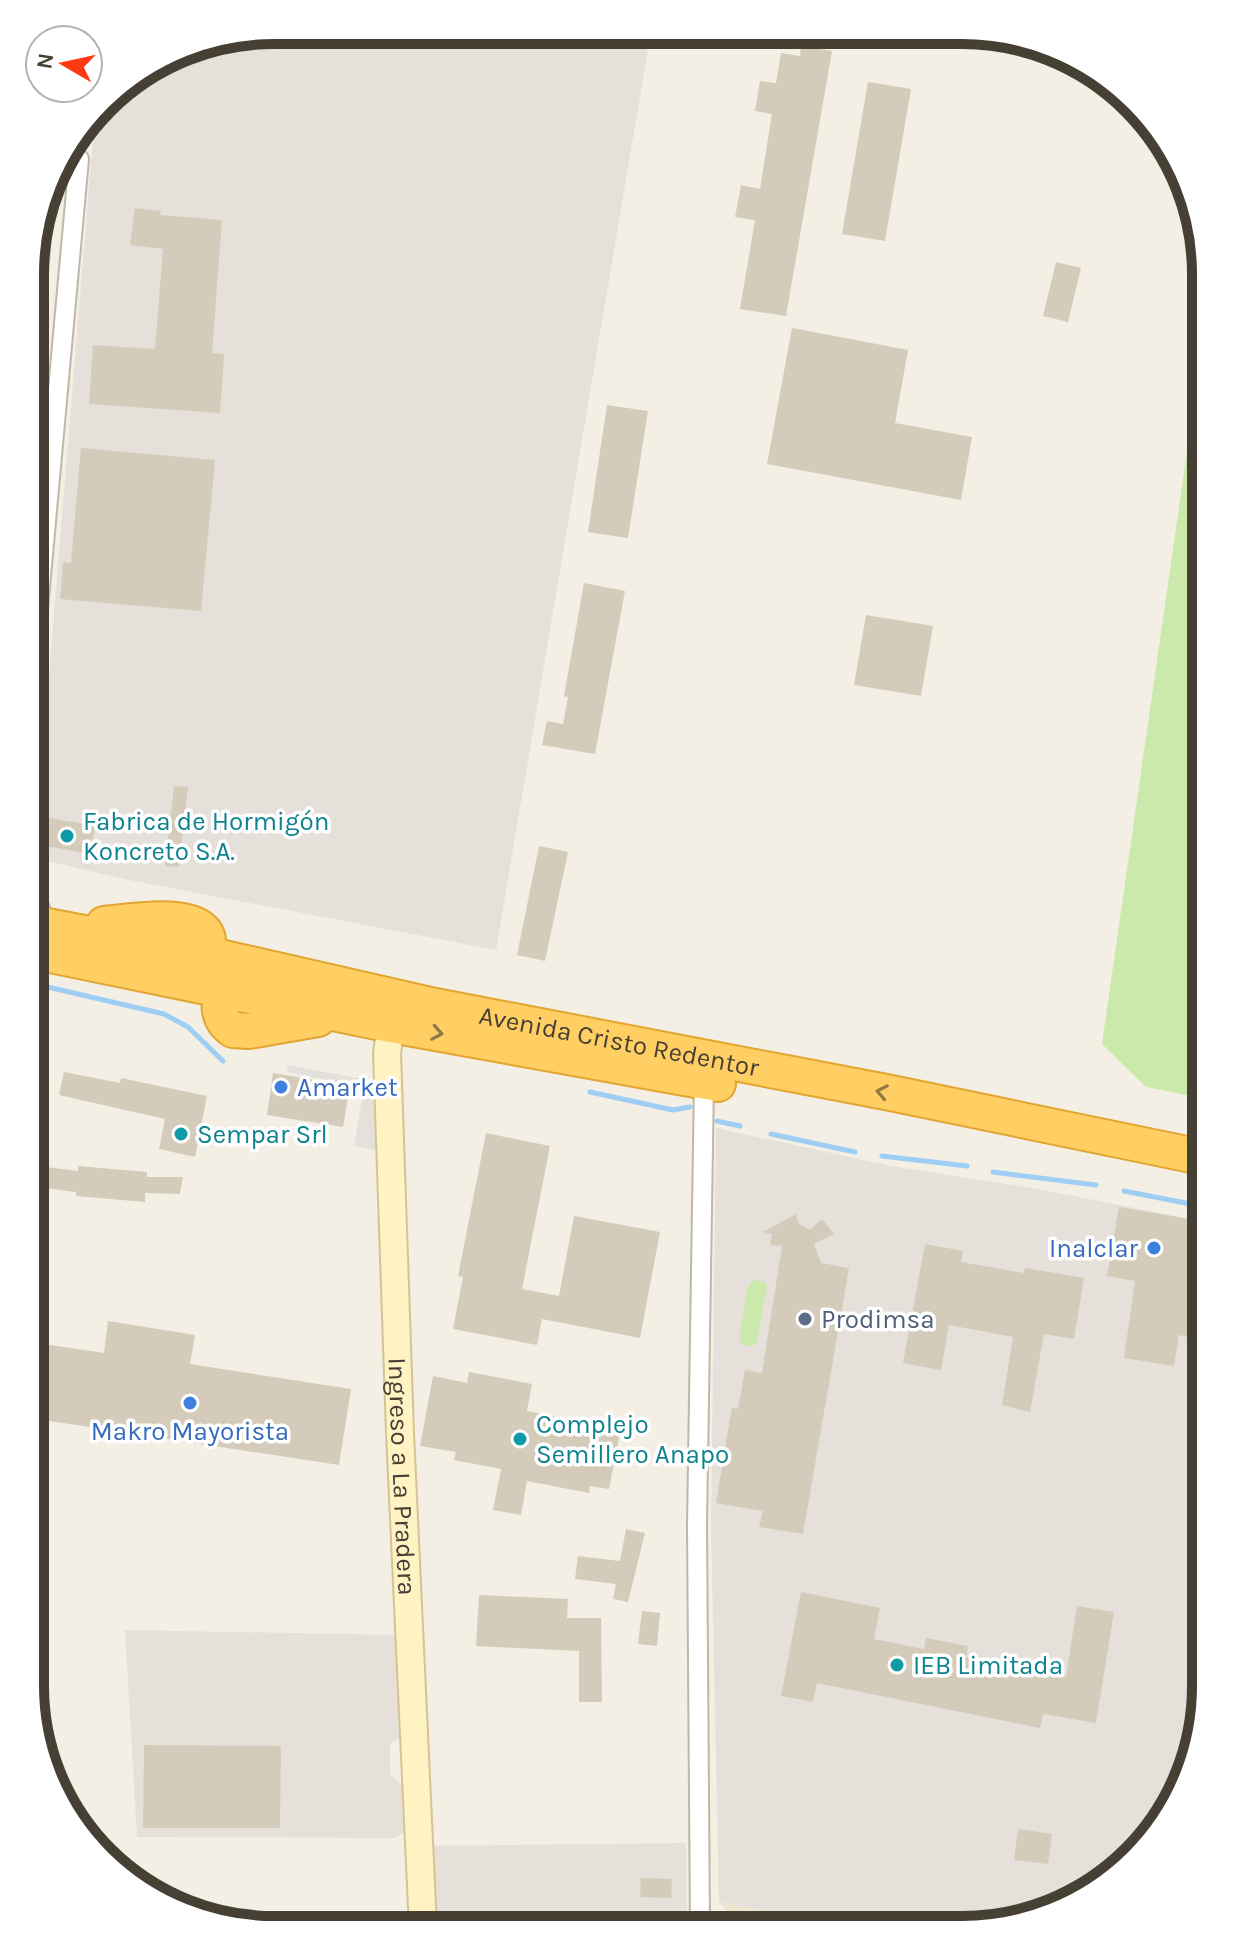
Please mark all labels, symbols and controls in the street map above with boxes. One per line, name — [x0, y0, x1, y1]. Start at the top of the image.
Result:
north arrow — [24, 24, 104, 104]
text: N — [31, 51, 59, 71]
place label: Fabrica de Hormigón Koncreto S.A. — [83, 806, 329, 867]
marker: Fabrica de Hormigón Koncreto S.A. — [58, 827, 76, 845]
street label: Avenida Cristo Redentor — [476, 1000, 762, 1084]
one-way arrow — [430, 1024, 443, 1041]
place label: Amarket — [297, 1072, 398, 1103]
marker: Amarket — [272, 1078, 290, 1096]
one-way arrow — [876, 1084, 890, 1101]
place label: Sempar Srl — [197, 1119, 328, 1150]
marker: Sempar Srl — [172, 1125, 190, 1143]
place label: Inalclar — [1049, 1233, 1139, 1264]
marker: Inalclar — [1145, 1239, 1163, 1257]
place label: Prodimsa — [821, 1304, 934, 1335]
marker: Prodimsa — [796, 1310, 814, 1328]
street label: Ingreso a La Pradera — [381, 1357, 423, 1596]
marker: Makro Mayorista — [181, 1394, 199, 1412]
place label: Complejo Semillero Anapo — [536, 1409, 729, 1470]
place label: Makro Mayorista — [91, 1416, 289, 1447]
marker: Complejo Semillero Anapo — [511, 1430, 529, 1448]
place label: IEB Limitada — [913, 1650, 1063, 1681]
marker: IEB Limitada — [888, 1656, 906, 1674]

